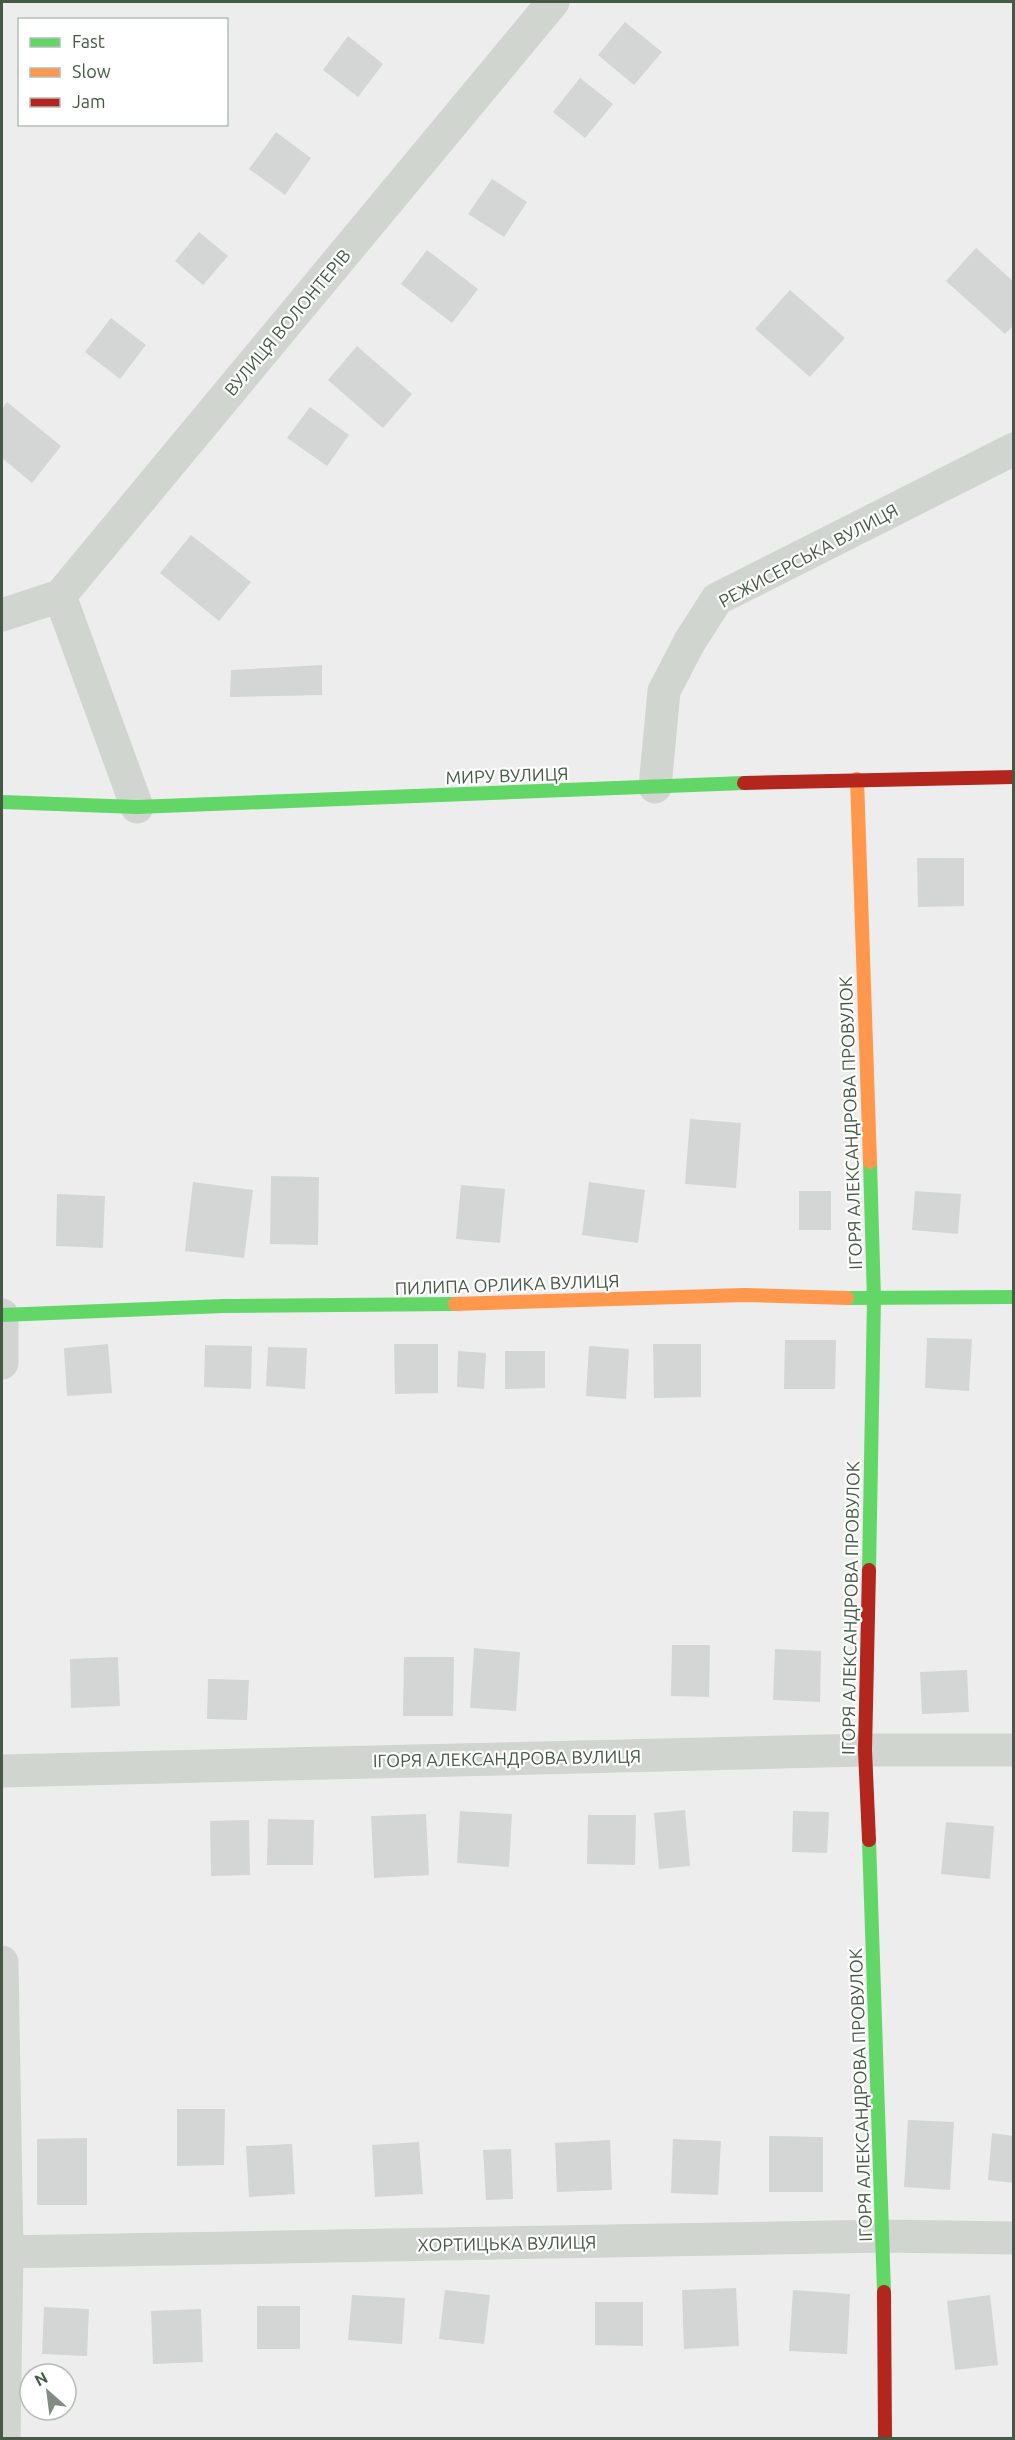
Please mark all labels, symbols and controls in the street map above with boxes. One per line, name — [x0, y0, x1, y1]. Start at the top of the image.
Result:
legend — [18, 18, 228, 126]
text: Fast — [72, 31, 105, 51]
text: Slow — [72, 61, 111, 81]
text: Jam — [72, 91, 106, 111]
street label: ВУЛИЦЯ ВОЛОНТЕРІВ — [220, 245, 354, 399]
street label: РЕЖИСЕРСЬКА ВУЛИЦЯ — [715, 499, 901, 611]
street label: МИРУ ВУЛИЦЯ — [445, 763, 569, 787]
street label: ІГОРЯ АЛЕКСАНДРОВА ПРОВУЛОК — [835, 976, 865, 1270]
street label: ПИЛИПА ОРЛИКА ВУЛИЦЯ — [394, 1270, 620, 1298]
street label: ІГОРЯ АЛЕКСАНДРОВА ПРОВУЛОК — [837, 1461, 863, 1755]
street label: ІГОРЯ АЛЕКСАНДРОВА ВУЛИЦЯ — [373, 1746, 641, 1770]
street label: ІГОРЯ АЛЕКСАНДРОВА ПРОВУЛОК — [845, 1948, 875, 2242]
street label: ХОРТИЦЬКА ВУЛИЦЯ — [417, 2231, 597, 2255]
north arrow — [18, 2362, 78, 2422]
text: N — [31, 2368, 50, 2390]

